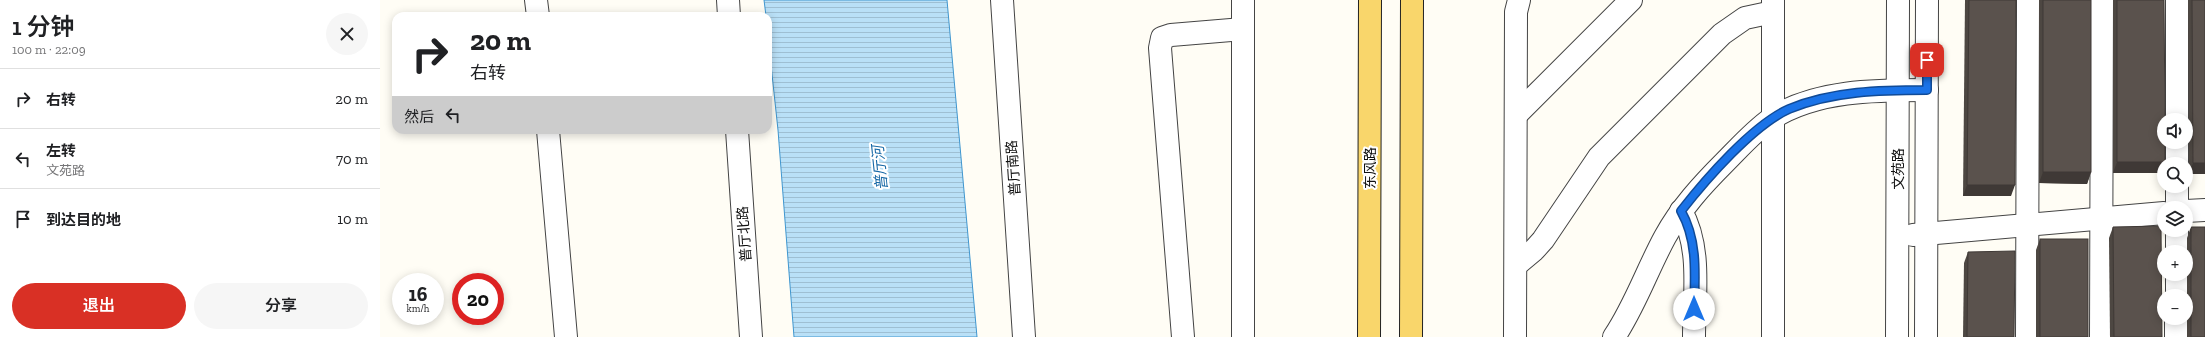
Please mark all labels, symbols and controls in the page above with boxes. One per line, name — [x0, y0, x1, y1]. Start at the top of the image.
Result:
text: 1 分钟 — [12, 12, 74, 41]
button: close — [326, 13, 368, 55]
text: 20 m — [470, 24, 531, 57]
icon: right — [404, 28, 456, 80]
text: 100 m · 22:09 — [12, 42, 86, 57]
pin — [1910, 43, 1944, 77]
icon: arrive — [1916, 49, 1938, 71]
text: 右转 — [470, 62, 506, 84]
icon: right — [12, 88, 34, 110]
text: 20 m — [335, 90, 368, 108]
text: 右转 — [46, 91, 76, 109]
icon: left — [442, 104, 464, 126]
text: 然后 — [404, 108, 434, 126]
map controls — [2157, 113, 2193, 325]
button: sound — [2157, 113, 2193, 149]
street label: 普厅南路 — [1003, 139, 1024, 196]
text: 左转 — [46, 142, 76, 160]
water label: 普厅河 — [868, 142, 891, 191]
street label: 东风路 — [1362, 147, 1379, 189]
icon: left — [12, 148, 34, 170]
street label: 文苑路 — [1890, 148, 1907, 190]
text: 70 m — [336, 150, 368, 168]
button: search — [2157, 157, 2193, 193]
text: 文苑路 — [46, 163, 85, 178]
button: layers — [2157, 201, 2193, 237]
street label: 普厅北路 — [734, 205, 755, 262]
icon: arrive — [12, 208, 34, 230]
text: 10 m — [337, 210, 368, 228]
text: 到达目的地 — [46, 211, 121, 229]
button: + — [2157, 245, 2193, 281]
speed limit sign: 20 — [452, 273, 504, 325]
text: 16 — [409, 282, 427, 306]
button: 退出 — [12, 283, 186, 329]
button: 分享 — [194, 283, 368, 329]
position arrow — [1673, 288, 1715, 330]
button: − — [2157, 289, 2193, 325]
text: km/h — [407, 303, 429, 315]

